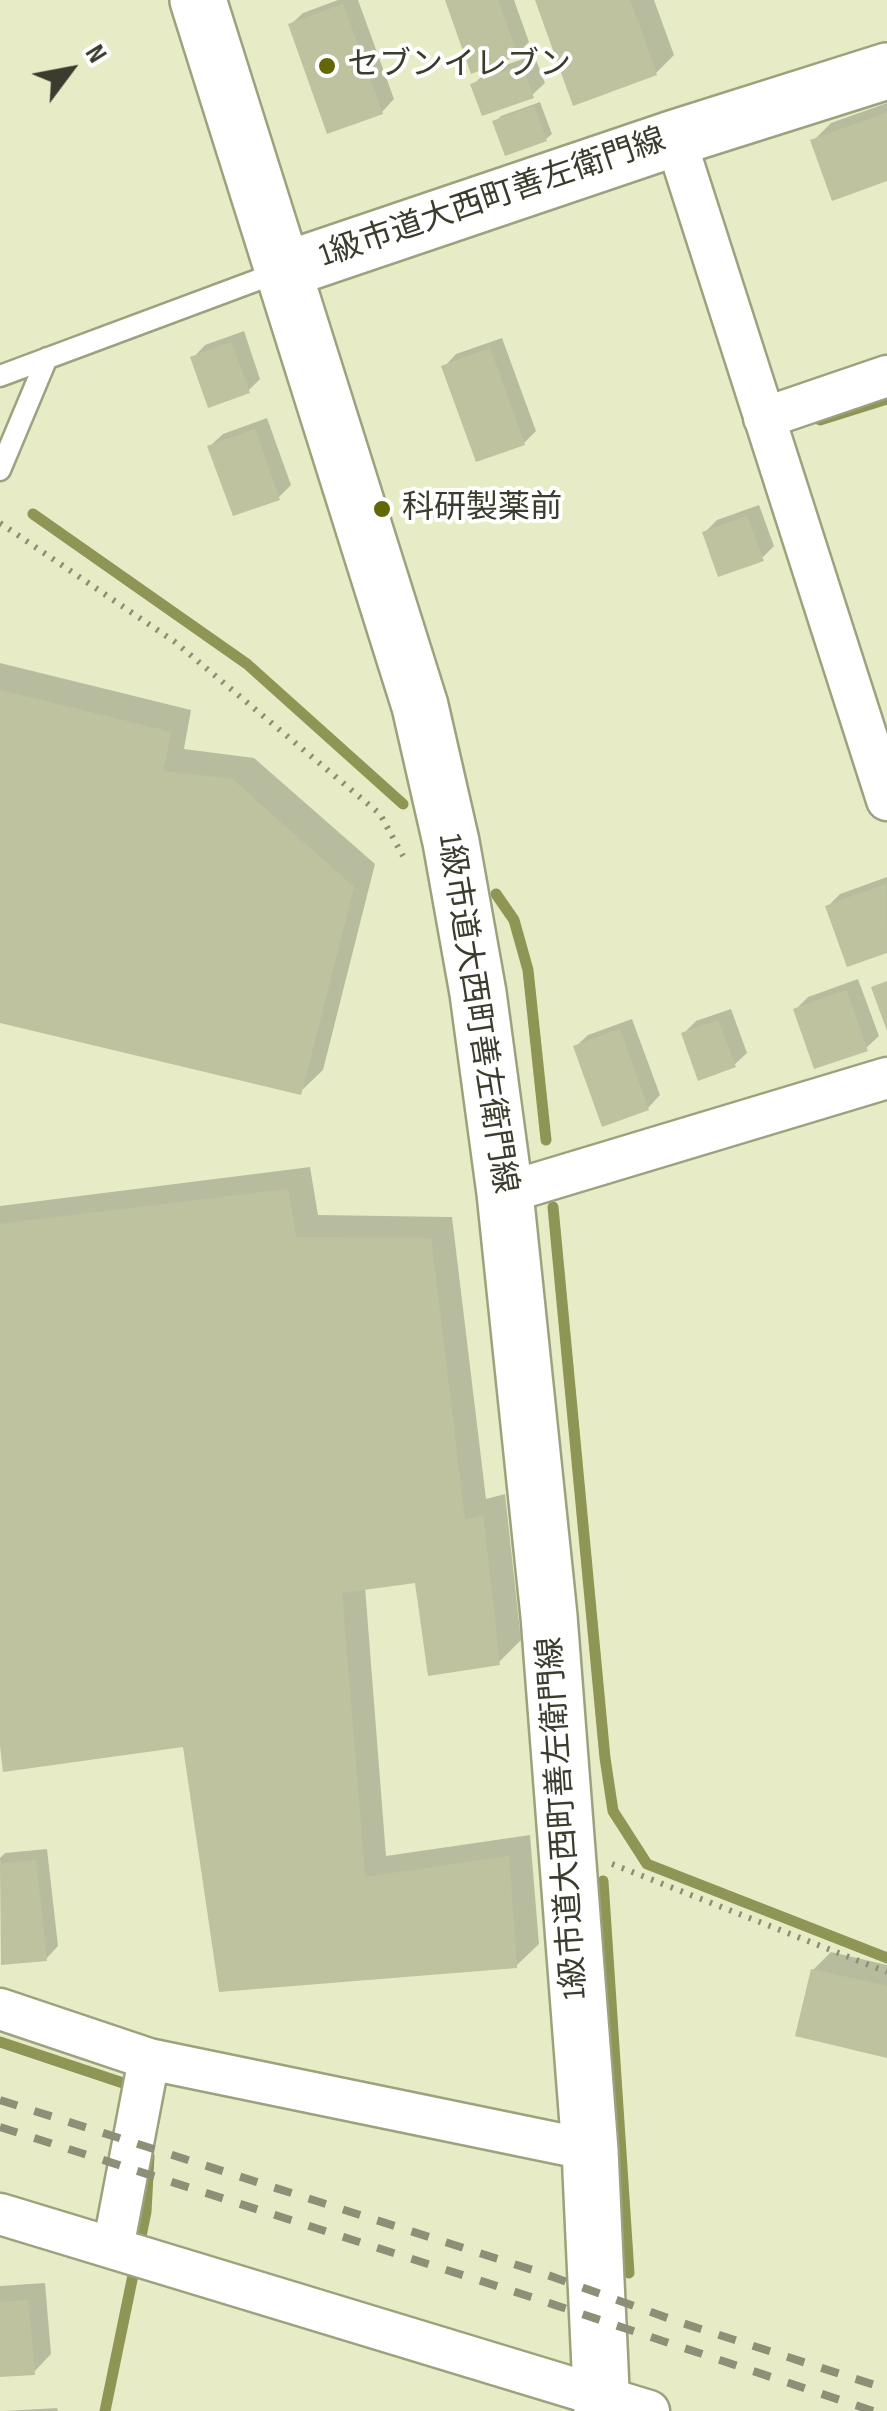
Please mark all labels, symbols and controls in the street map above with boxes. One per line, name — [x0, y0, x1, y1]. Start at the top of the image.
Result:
north arrow — [20, 20, 120, 120]
text: N — [78, 39, 114, 69]
place label: セブンイレブン — [347, 47, 571, 85]
marker: セブンイレブン — [316, 55, 338, 77]
street label: 1級市道大西町善左衛門線 — [315, 122, 671, 276]
place label: 科研製薬前 — [402, 490, 562, 528]
marker: 科研製薬前 — [371, 498, 393, 520]
street label: 1級市道大西町善左衛門線 — [429, 832, 523, 1196]
street label: 1級市道大西町善左衛門線 — [532, 1636, 596, 2000]

